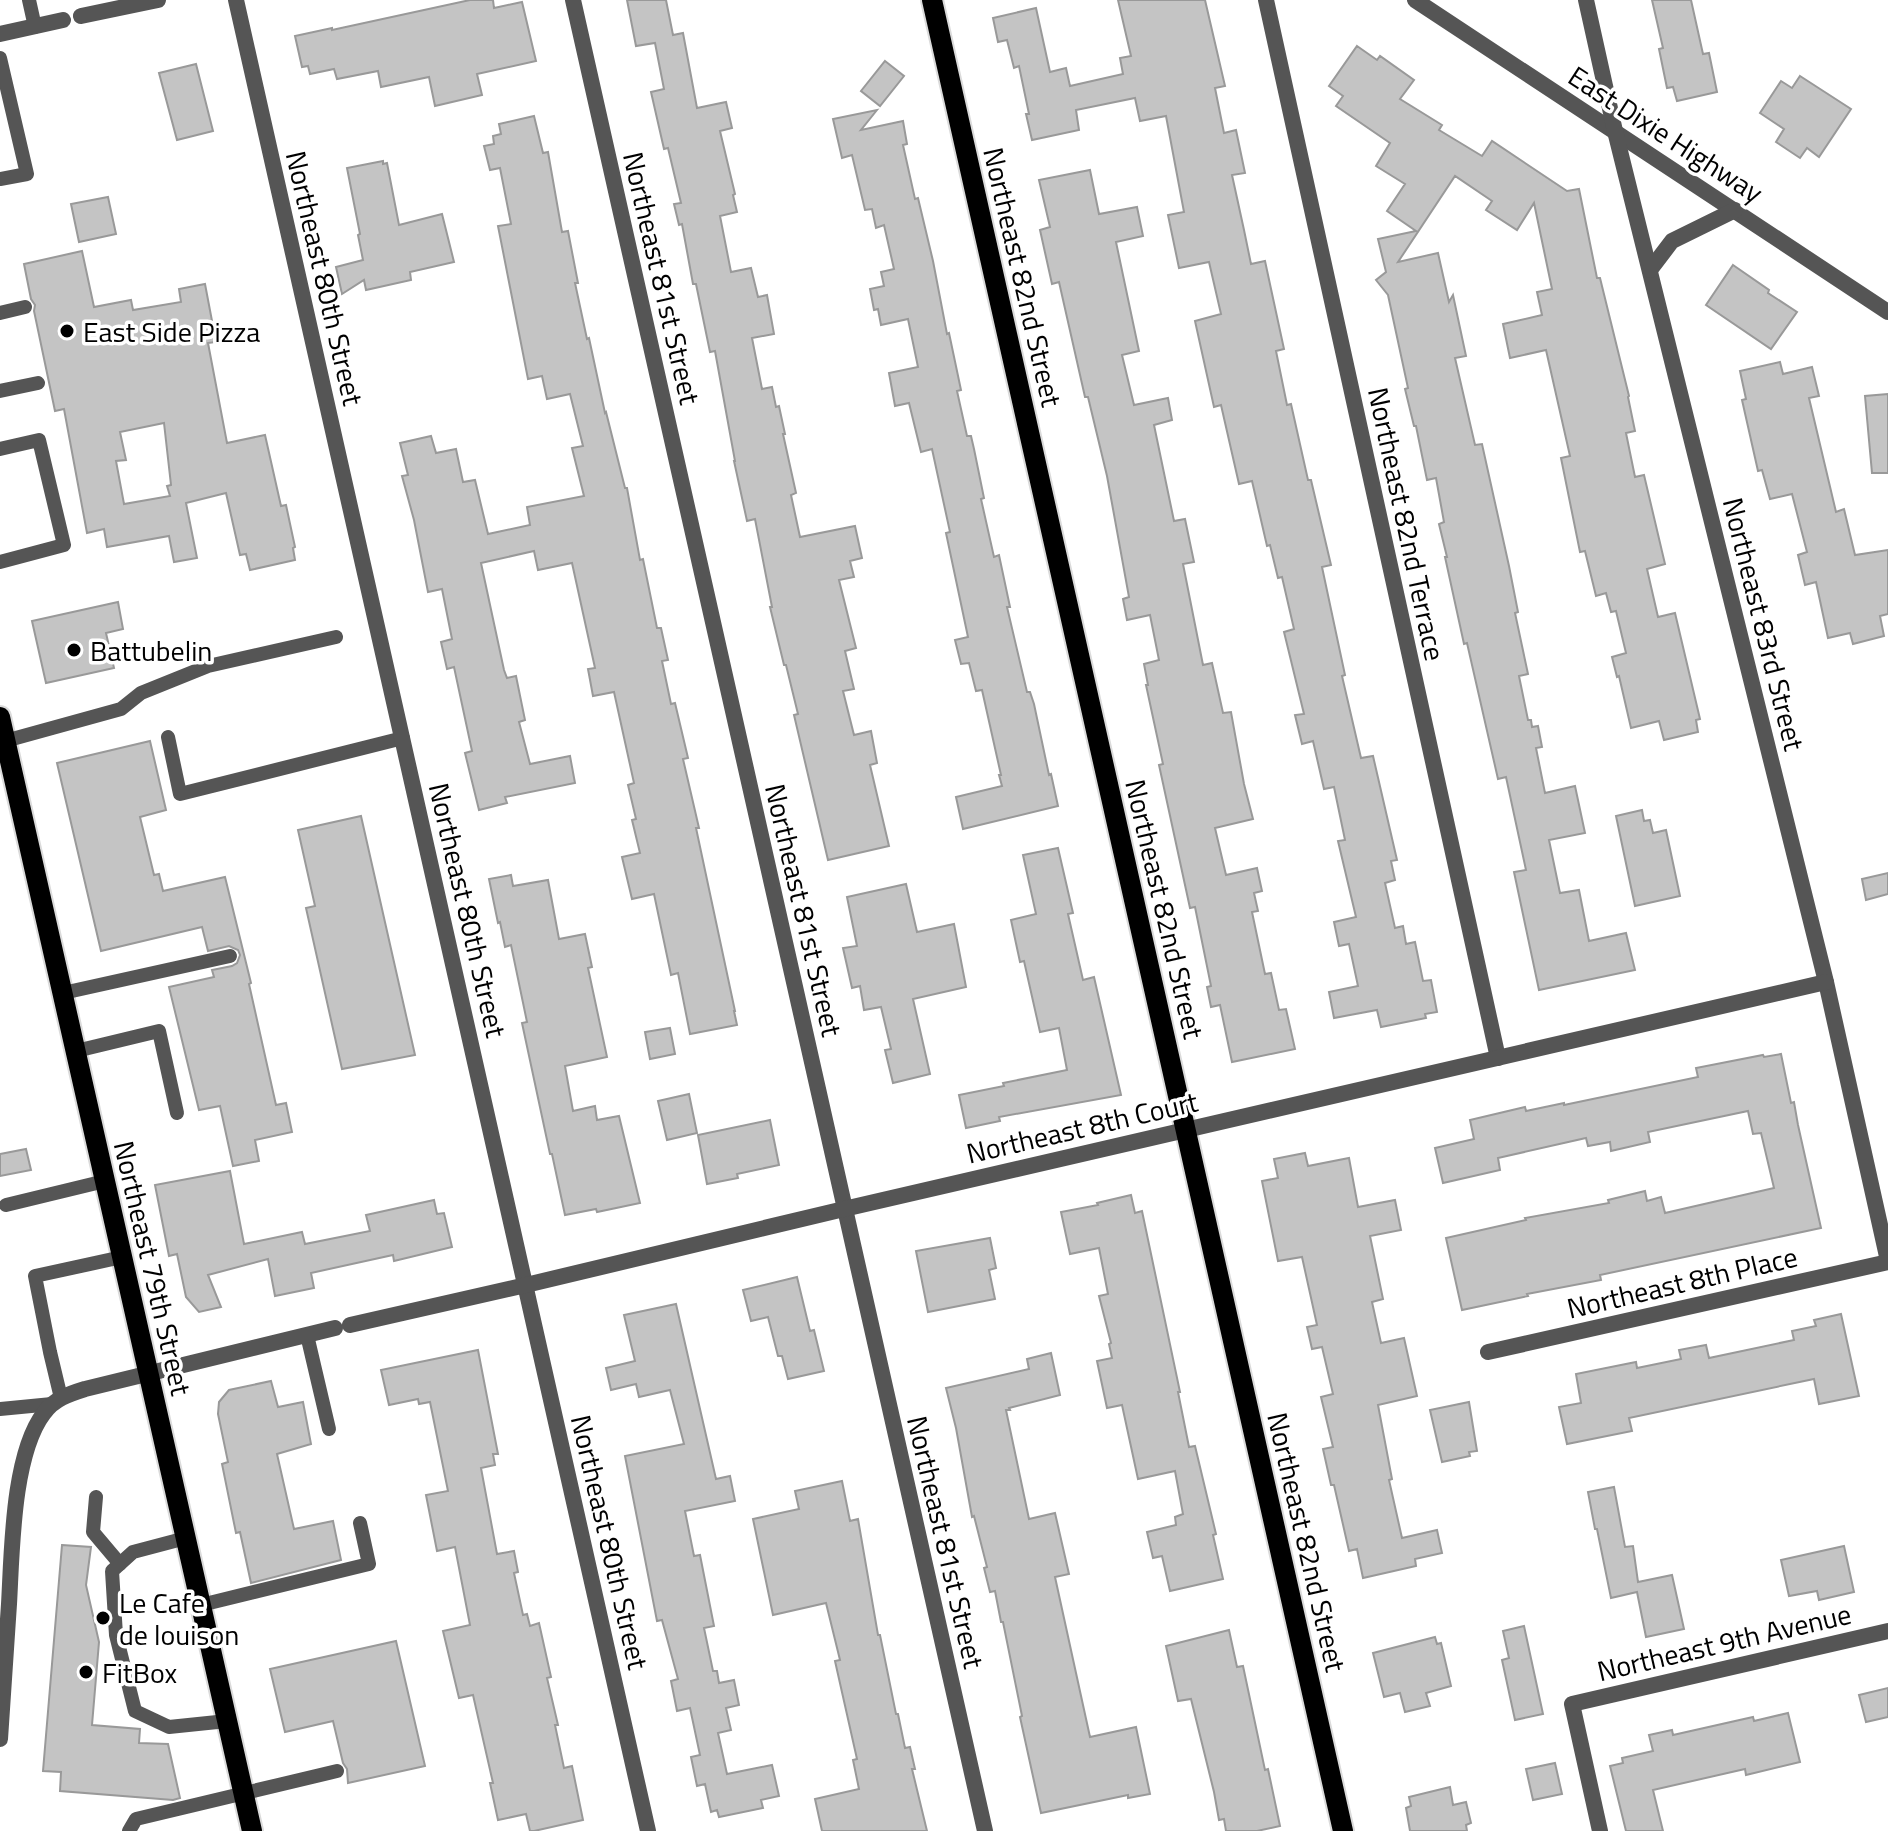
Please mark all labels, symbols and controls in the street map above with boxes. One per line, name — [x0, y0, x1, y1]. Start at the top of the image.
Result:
street label: East Dixie Highway — [1560, 55, 1772, 213]
street label: Northeast 82nd Street — [972, 143, 1074, 411]
street label: Northeast 80th Street — [275, 147, 375, 410]
street label: Northeast 81st Street — [612, 148, 712, 409]
place label: East Side Pizza — [83, 310, 260, 353]
marker: East Side Pizza — [58, 322, 76, 340]
street label: Northeast 82nd Terrace — [1357, 383, 1457, 665]
street label: Northeast 83rd Street — [1712, 493, 1816, 755]
place label: Battubelin — [90, 629, 212, 672]
marker: Battubelin — [65, 641, 83, 659]
street label: Northeast 82nd Street — [1114, 775, 1216, 1043]
street label: Northeast 80th Street — [418, 779, 518, 1042]
street label: Northeast 81st Street — [754, 780, 854, 1041]
street label: Northeast 8th Court — [962, 1079, 1202, 1175]
street label: Northeast 79th Street — [103, 1137, 203, 1400]
street label: Northeast 8th Place — [1563, 1235, 1801, 1329]
street label: Northeast 82nd Street — [1256, 1408, 1358, 1676]
street label: Northeast 80th Street — [560, 1411, 660, 1674]
street label: Northeast 81st Street — [896, 1412, 996, 1673]
place label: Le Cafe de louison — [119, 1581, 239, 1656]
street label: Northeast 9th Avenue — [1593, 1592, 1855, 1692]
marker: Le Cafe de louison — [94, 1609, 112, 1627]
place label: FitBox — [102, 1651, 177, 1694]
marker: FitBox — [77, 1663, 95, 1681]

